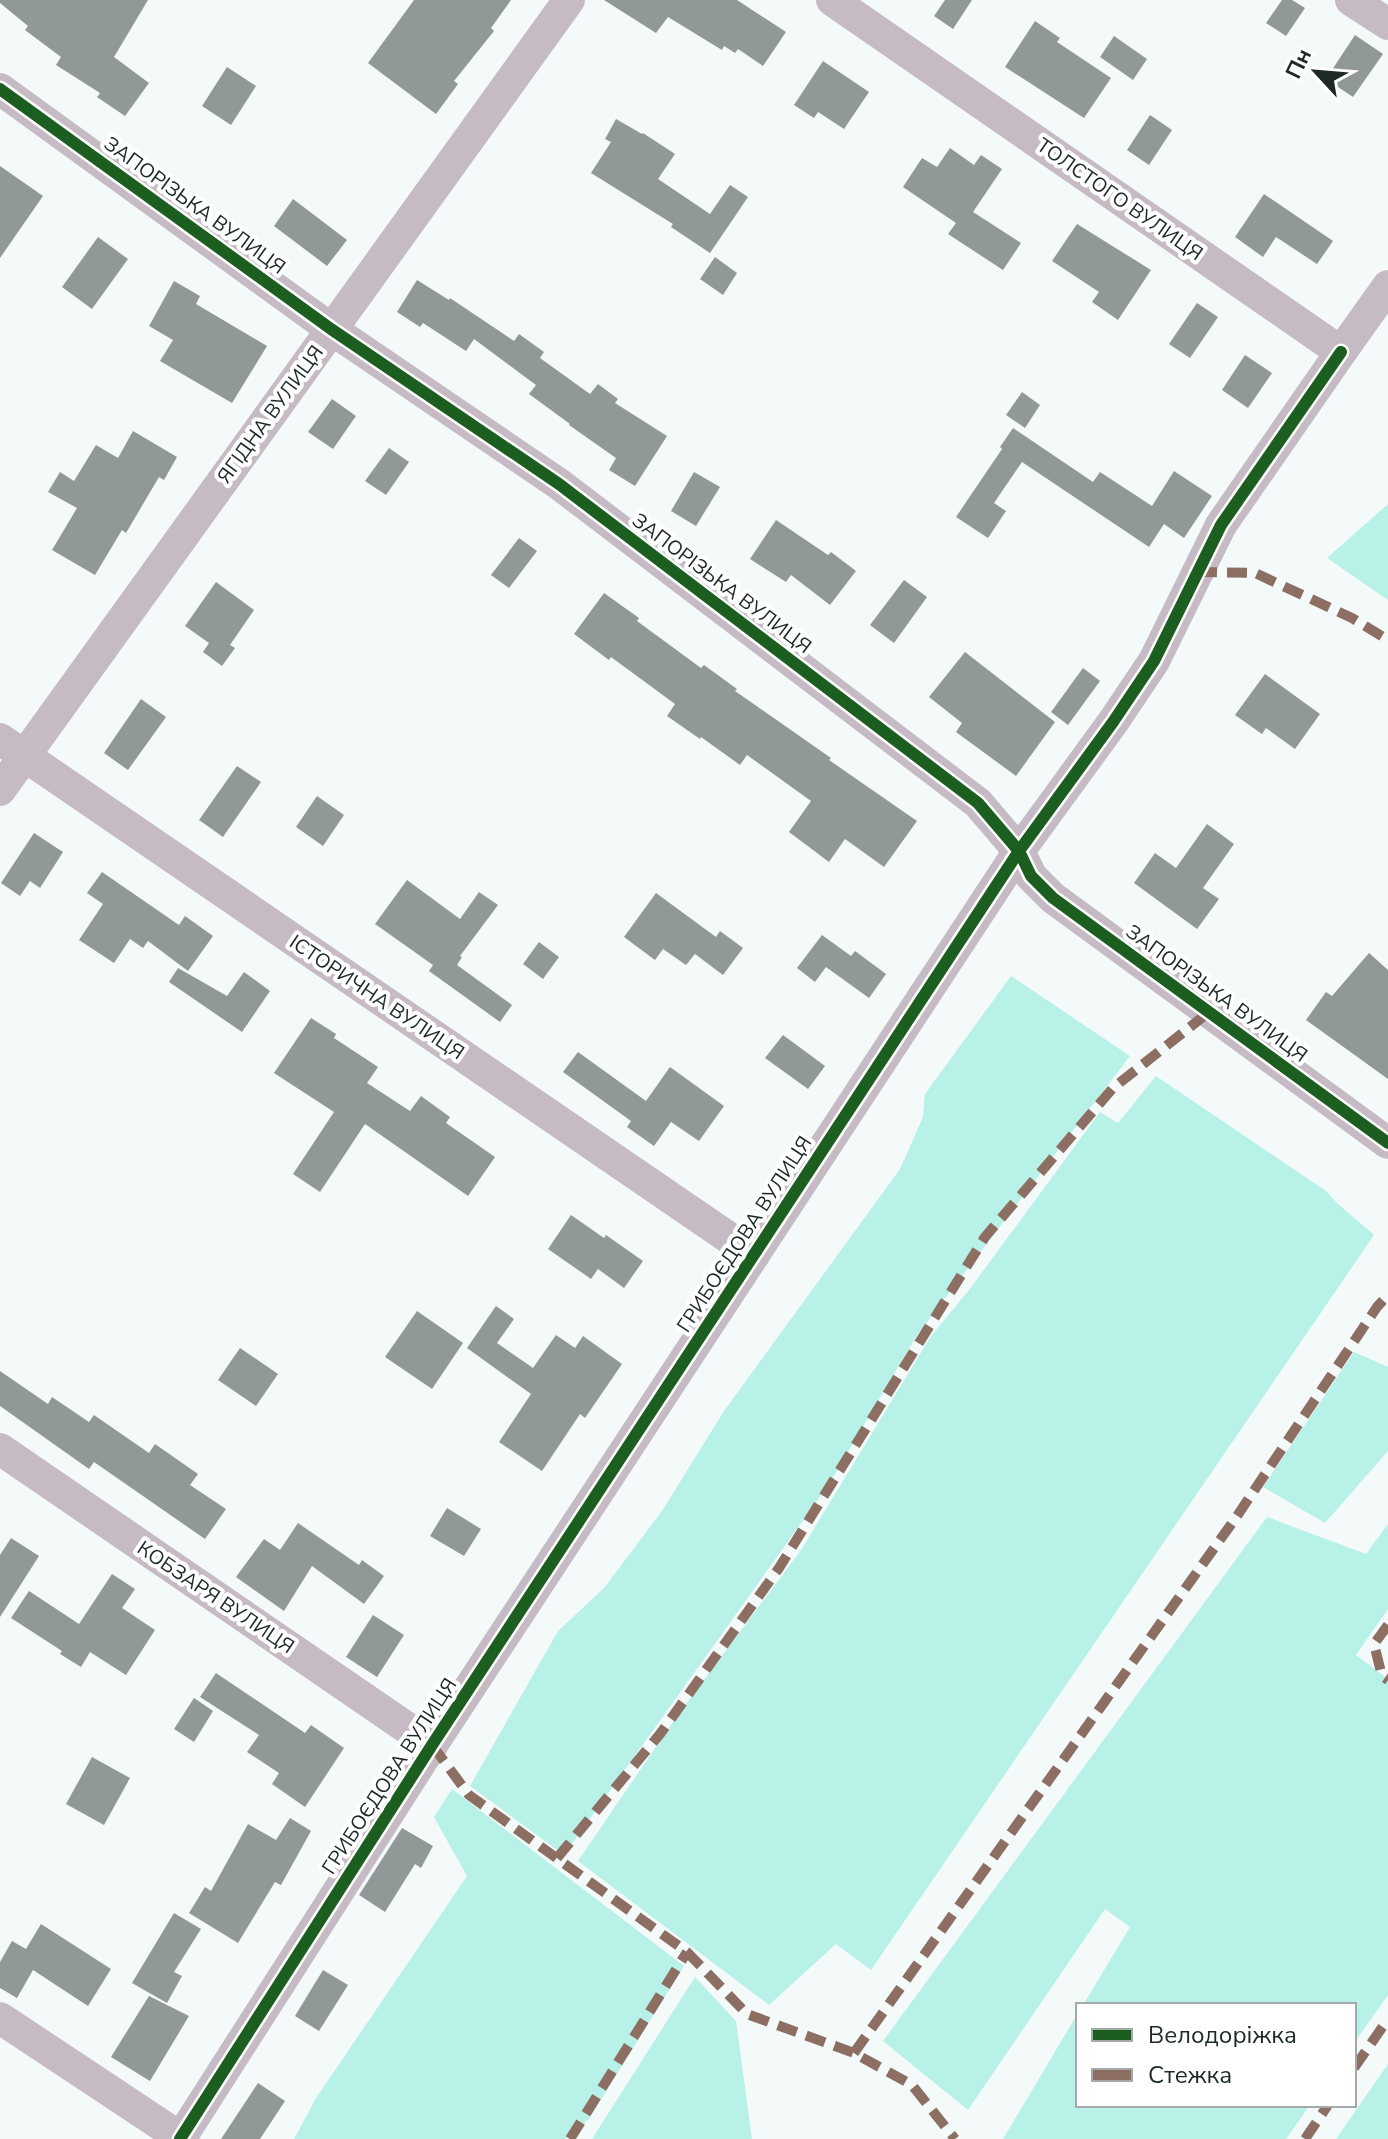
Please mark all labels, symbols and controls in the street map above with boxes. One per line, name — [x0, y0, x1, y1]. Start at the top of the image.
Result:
north arrow — [1276, 32, 1356, 112]
text: Пн — [1279, 43, 1319, 84]
street label: ЗАПОРІЗЬКА ВУЛИЦЯ — [98, 130, 291, 280]
street label: ТОЛСТОГО ВУЛИЦЯ — [1031, 132, 1208, 267]
street label: ЯГІДНА ВУЛИЦЯ — [211, 340, 330, 489]
street label: ЗАПОРІЗЬКА ВУЛИЦЯ — [626, 507, 817, 660]
street label: ЗАПОРІЗЬКА ВУЛИЦЯ — [1120, 918, 1313, 1068]
street label: ІСТОРИЧНА ВУЛИЦЯ — [284, 929, 469, 1066]
street label: ГРИБОЄДОВА ВУЛИЦЯ — [671, 1131, 818, 1338]
street label: КОБЗАРЯ ВУЛИЦЯ — [132, 1535, 300, 1660]
street label: ГРИБОЄДОВА ВУЛИЦЯ — [316, 1673, 463, 1880]
legend — [1076, 2003, 1356, 2107]
text: Велодоріжка — [1148, 2019, 1297, 2051]
text: Стежка — [1148, 2059, 1232, 2091]

